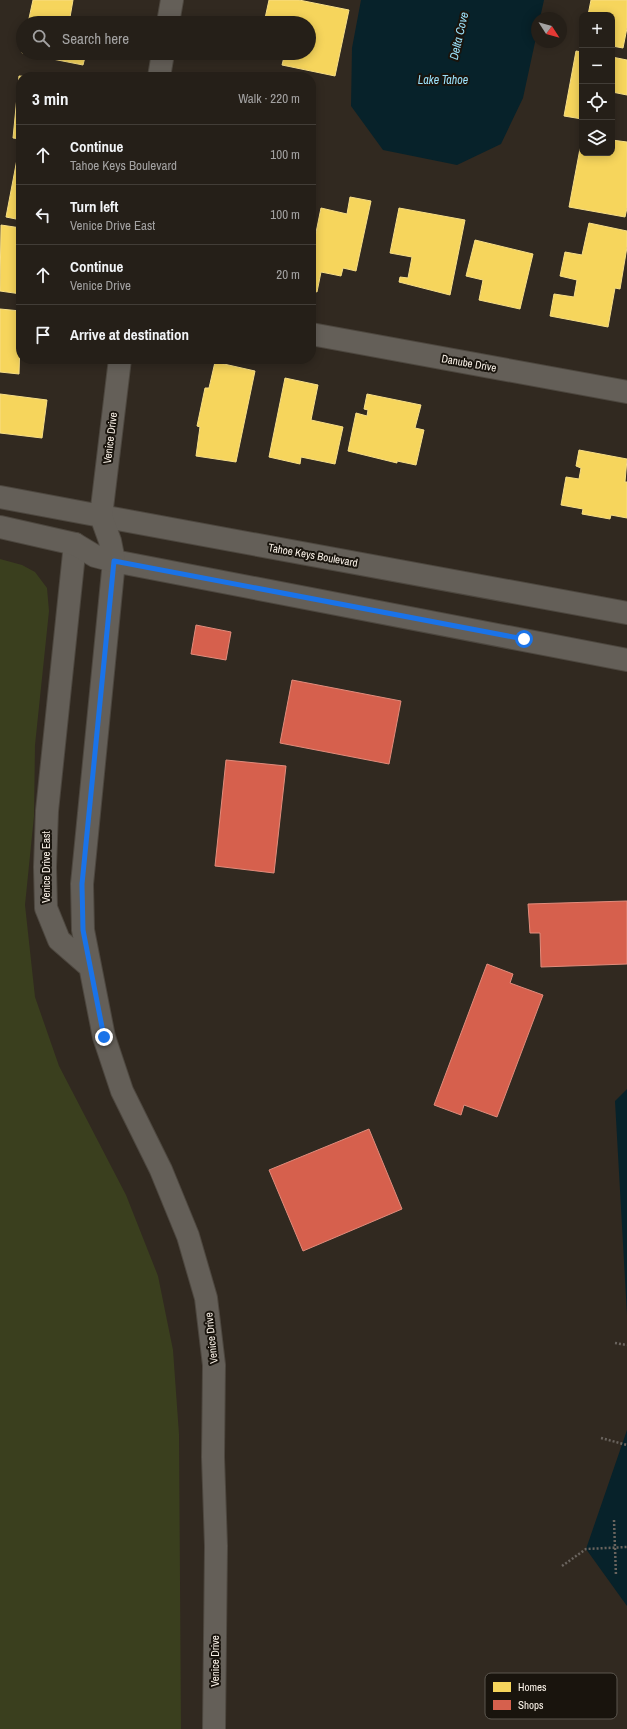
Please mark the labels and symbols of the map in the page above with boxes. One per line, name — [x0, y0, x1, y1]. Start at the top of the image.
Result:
water label: Delta Cove — [446, 10, 472, 62]
north arrow — [531, 12, 567, 48]
water label: Lake Tahoe — [418, 72, 469, 88]
street label: Danube Drive — [440, 351, 498, 375]
street label: Venice Drive — [100, 412, 120, 464]
street label: Tahoe Keys Boulevard — [267, 540, 359, 570]
route start — [515, 630, 533, 648]
street label: Venice Drive East — [39, 830, 53, 903]
route end — [95, 1028, 113, 1046]
street label: Venice Drive — [201, 1312, 221, 1364]
street label: Venice Drive — [208, 1635, 222, 1687]
legend — [485, 1673, 617, 1719]
text: Homes — [518, 1680, 547, 1694]
text: Shops — [518, 1698, 544, 1712]

